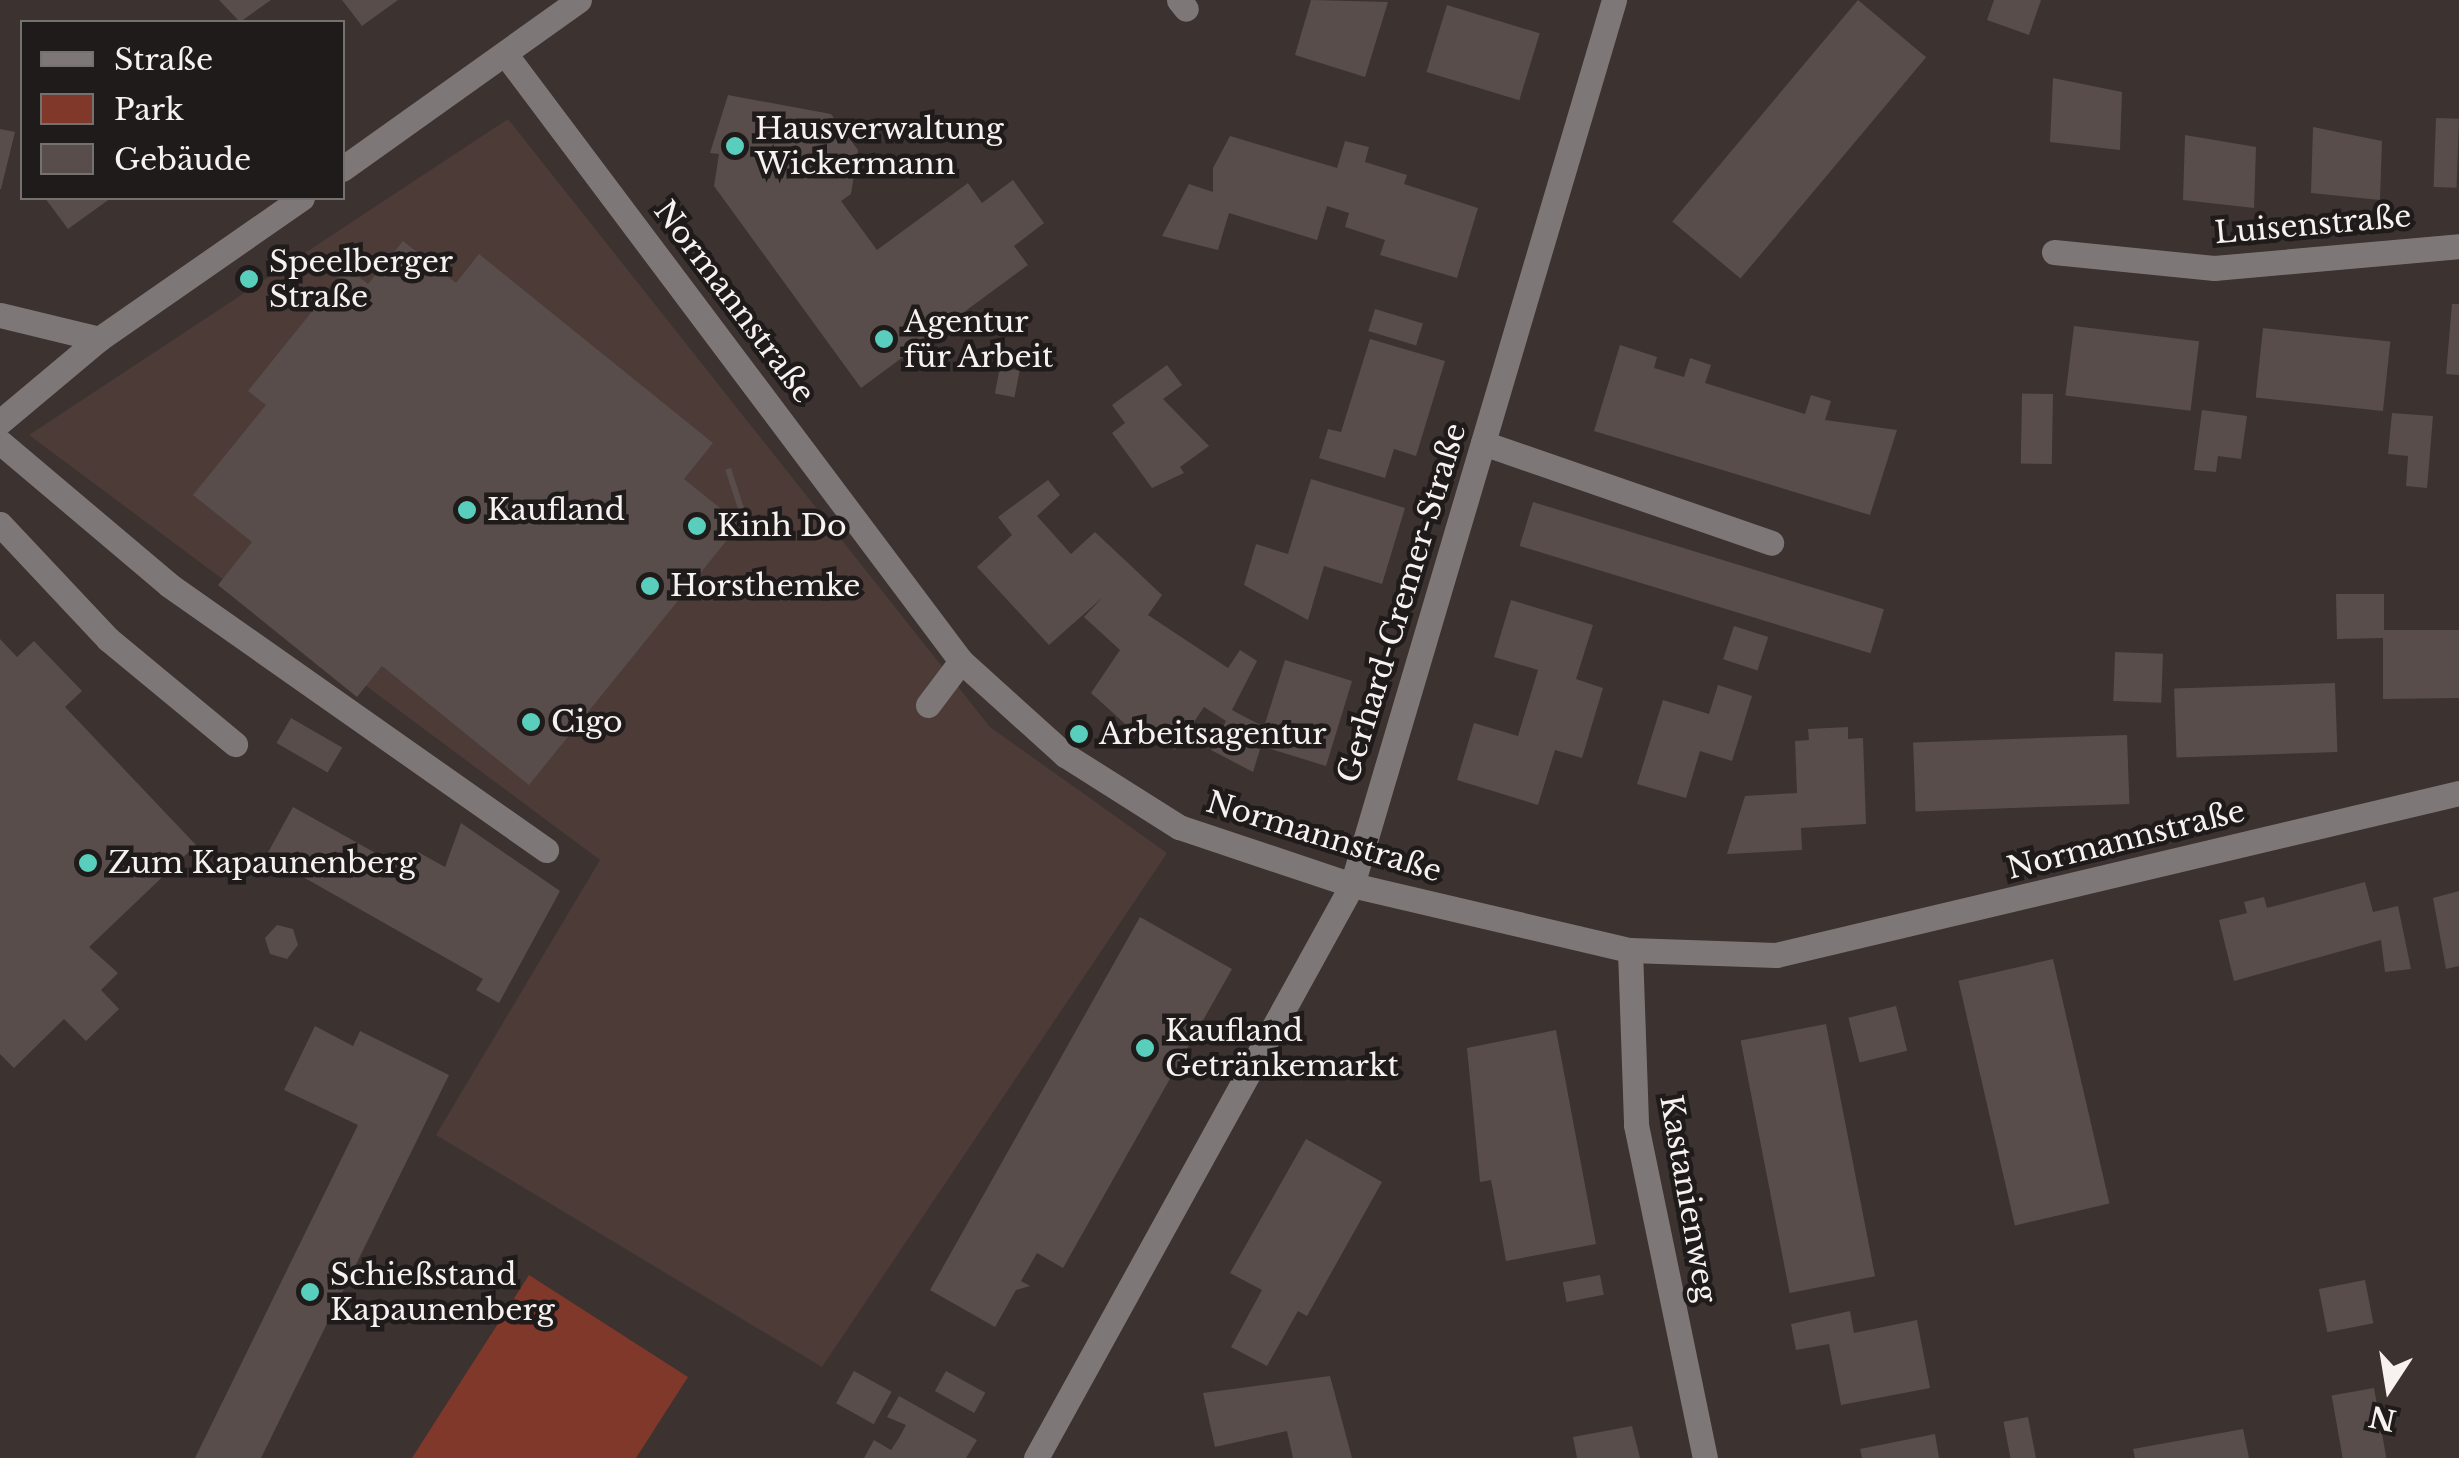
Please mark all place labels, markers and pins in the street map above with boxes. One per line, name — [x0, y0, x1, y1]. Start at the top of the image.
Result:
place label: Hausverwaltung Wickermann — [755, 111, 1004, 182]
marker: Hausverwaltung Wickermann — [724, 135, 746, 157]
place label: Speelberger Straße — [269, 244, 453, 314]
marker: Speelberger Straße — [238, 268, 260, 290]
place label: Agentur für Arbeit — [904, 304, 1055, 374]
marker: Agentur für Arbeit — [873, 328, 895, 350]
place label: Kaufland — [487, 492, 625, 528]
marker: Kaufland — [456, 499, 478, 521]
place label: Kinh Do — [717, 508, 847, 544]
marker: Kinh Do — [686, 515, 708, 537]
place label: Horsthemke — [670, 568, 860, 604]
marker: Horsthemke — [639, 575, 661, 597]
place label: Cigo — [551, 704, 623, 740]
marker: Cigo — [520, 711, 542, 733]
place label: Arbeitsagentur — [1099, 716, 1327, 752]
marker: Arbeitsagentur — [1068, 723, 1090, 745]
place label: Zum Kapaunenberg — [108, 845, 416, 881]
marker: Zum Kapaunenberg — [77, 852, 99, 874]
place label: Kaufland Getränkemarkt — [1165, 1013, 1399, 1084]
marker: Kaufland Getränkemarkt — [1134, 1037, 1156, 1059]
place label: Schießstand Kapaunenberg — [330, 1257, 555, 1328]
marker: Schießstand Kapaunenberg — [299, 1281, 321, 1303]

